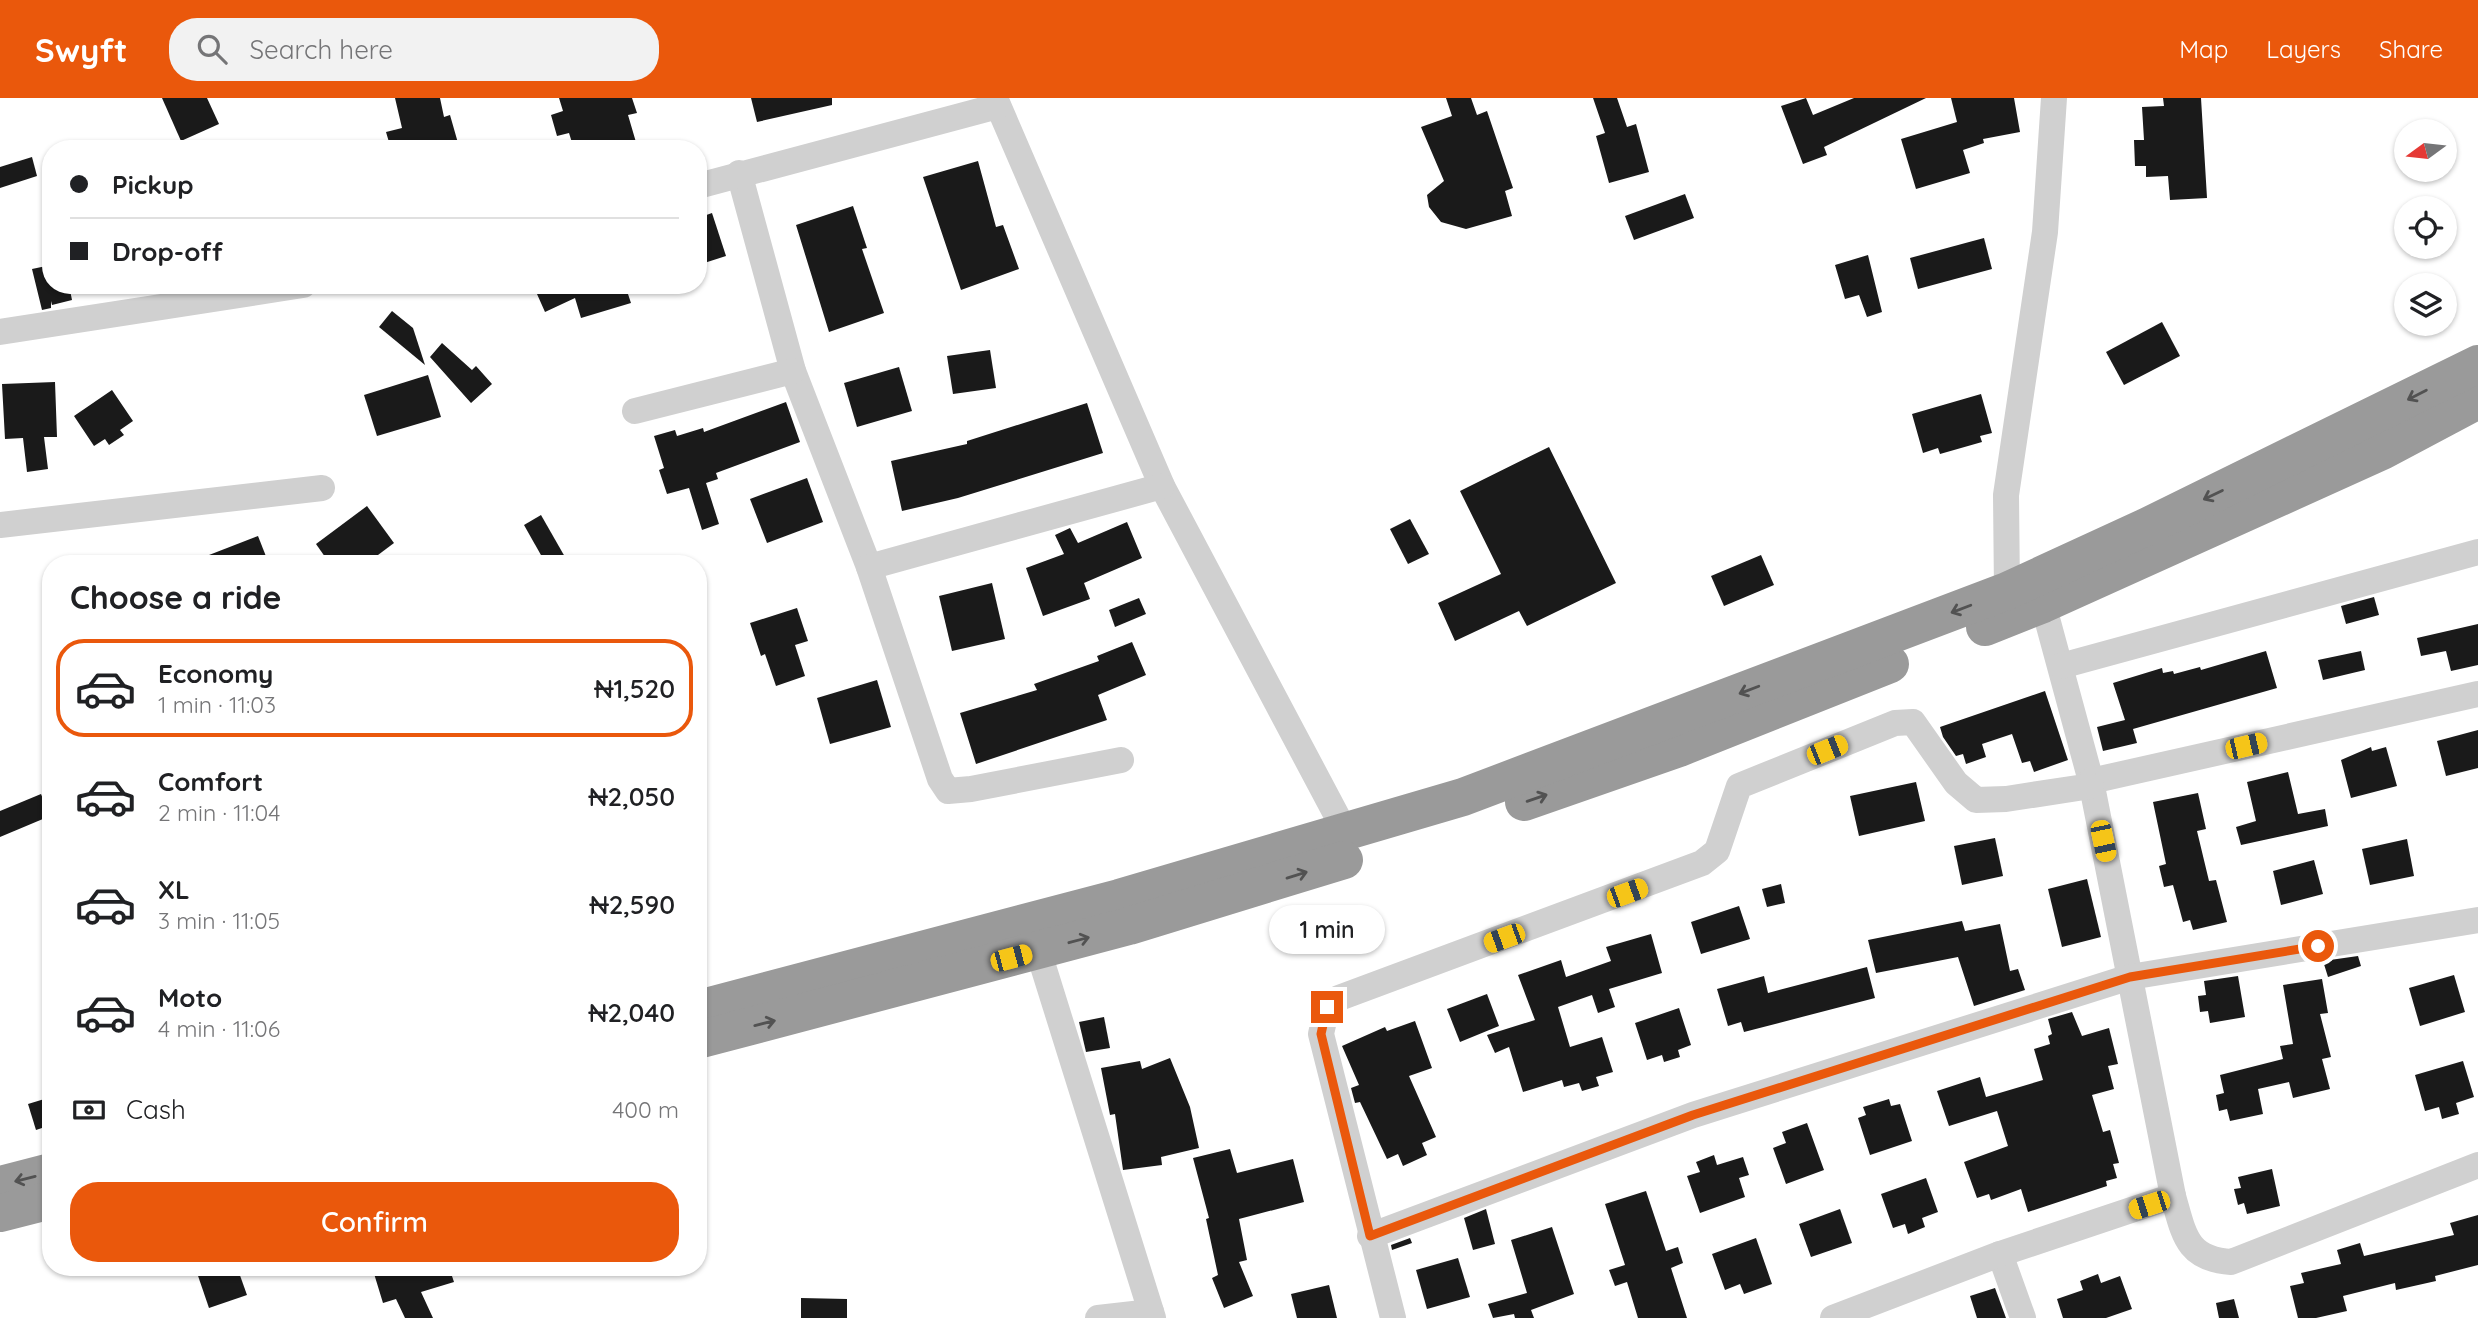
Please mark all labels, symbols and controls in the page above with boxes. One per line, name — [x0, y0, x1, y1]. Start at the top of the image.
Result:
search box — [169, 18, 659, 81]
text: Swyft — [35, 29, 127, 70]
icon: search — [193, 30, 231, 68]
text: Search here — [249, 33, 393, 66]
text: Map — [2179, 34, 2228, 64]
text: Layers — [2266, 34, 2341, 64]
text: Share — [2379, 34, 2443, 64]
north arrow — [2394, 119, 2457, 182]
map controls — [2394, 119, 2457, 336]
text: Pickup — [112, 168, 194, 201]
button: locate — [2394, 196, 2457, 259]
text: Drop-off — [112, 235, 223, 268]
button: layers — [2394, 273, 2457, 336]
one-way arrow — [2407, 388, 2428, 402]
one-way arrow — [2203, 488, 2224, 502]
text: Choose a ride — [70, 577, 282, 617]
one-way arrow — [1951, 603, 1972, 616]
icon: car — [74, 657, 137, 720]
text: Economy — [158, 657, 273, 690]
text: ₦1,520 — [594, 672, 675, 705]
one-way arrow — [1738, 685, 1760, 698]
text: 1 min · 11:03 — [158, 690, 276, 719]
car — [2224, 731, 2269, 761]
car — [1804, 732, 1851, 768]
icon: car — [74, 765, 137, 828]
text: Comfort — [158, 765, 263, 798]
text: ₦2,050 — [588, 780, 675, 813]
one-way arrow — [1526, 791, 1548, 804]
text: 2 min · 11:04 — [158, 798, 280, 827]
car — [2089, 818, 2118, 864]
one-way arrow — [1286, 867, 1308, 880]
icon: car — [74, 873, 137, 936]
text: XL — [158, 873, 190, 906]
car — [1604, 876, 1651, 910]
text: ₦2,590 — [590, 888, 675, 921]
text: 3 min · 11:05 — [158, 906, 280, 935]
callout: 1 min — [1269, 906, 1385, 954]
text: 1 min — [1299, 915, 1355, 944]
car — [1481, 921, 1528, 955]
route start — [2302, 930, 2334, 962]
one-way arrow — [1067, 933, 1090, 946]
car — [988, 942, 1035, 974]
icon: car — [74, 981, 137, 1044]
text: Moto — [158, 981, 222, 1014]
route end — [1311, 991, 1343, 1023]
text: ₦2,040 — [588, 996, 675, 1029]
text: 4 min · 11:06 — [158, 1014, 280, 1043]
one-way arrow — [753, 1016, 775, 1029]
icon: cash — [70, 1091, 108, 1129]
text: Cash — [126, 1093, 186, 1126]
text: 400 m — [612, 1095, 679, 1124]
one-way arrow — [14, 1173, 37, 1186]
button: Confirm — [70, 1182, 679, 1262]
car — [2126, 1189, 2173, 1221]

